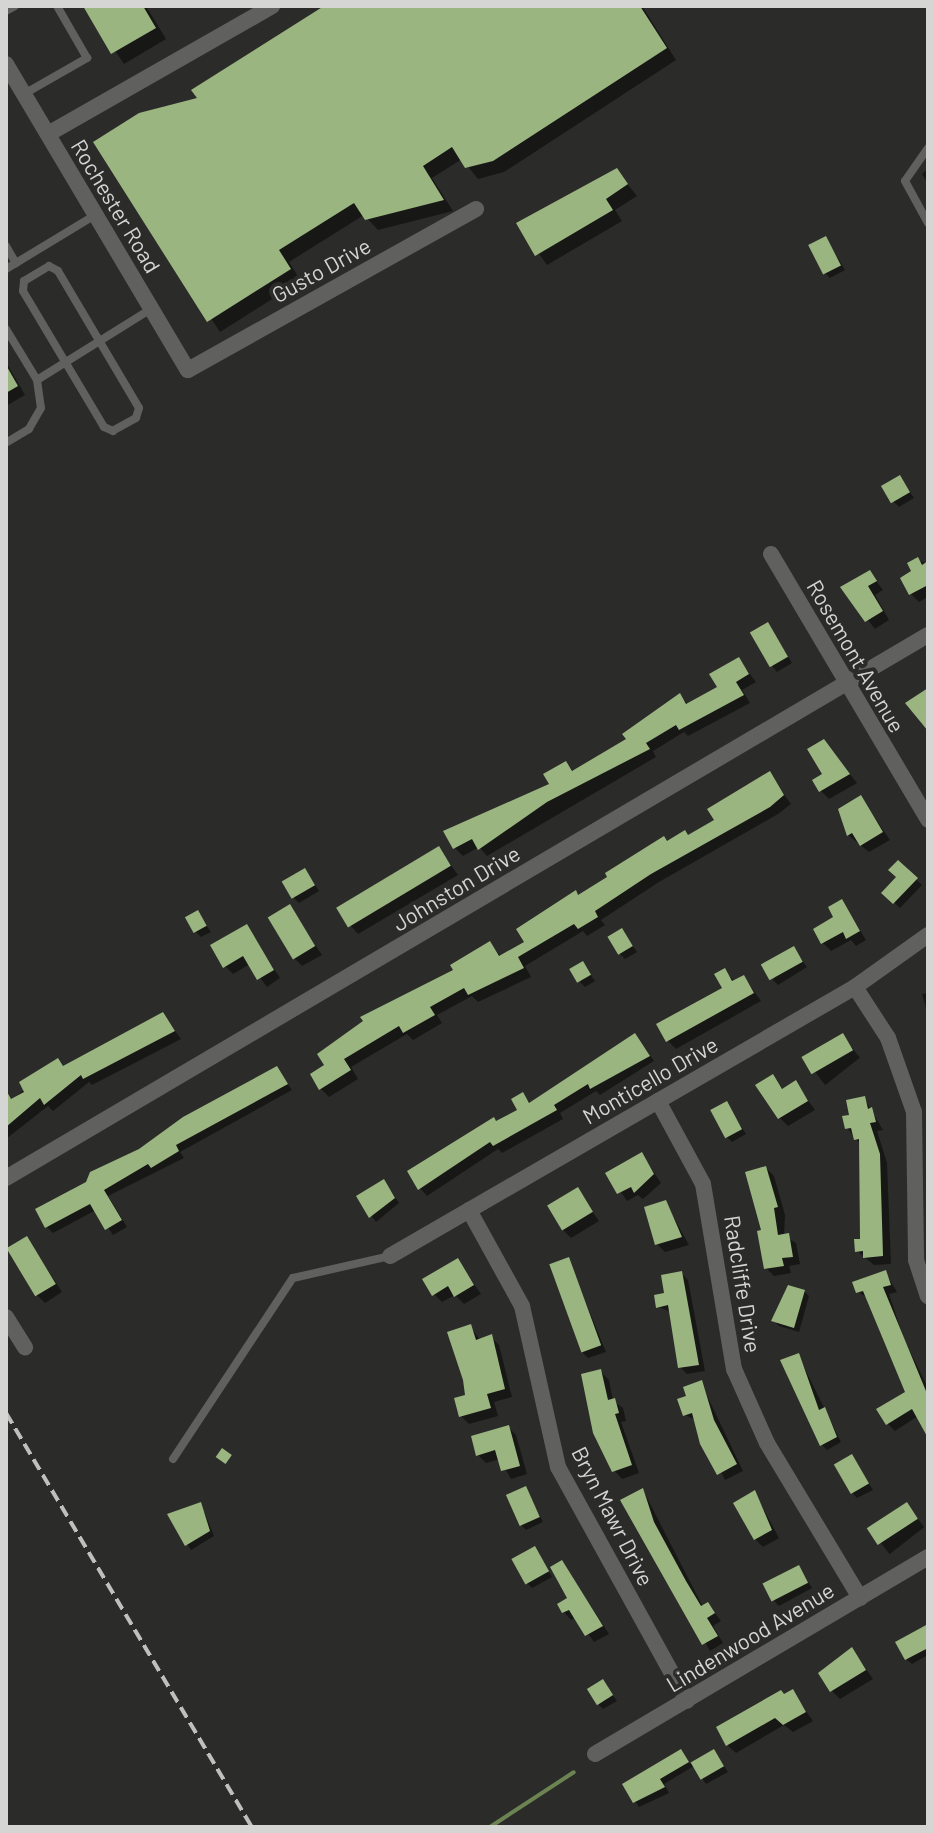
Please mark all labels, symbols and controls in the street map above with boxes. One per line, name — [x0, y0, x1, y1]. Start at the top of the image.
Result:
street label: Rochester Road — [66, 134, 166, 278]
street label: Gusto Drive — [267, 232, 375, 308]
street label: Rosemont Avenue — [802, 575, 910, 737]
street label: Johnston Drive — [388, 840, 524, 936]
street label: Monticello Drive — [578, 1031, 722, 1129]
street label: Radcliffe Drive — [719, 1213, 767, 1355]
street label: Bryn Mawr Drive — [567, 1442, 659, 1590]
street label: Lindenwood Avenue — [661, 1576, 839, 1698]

